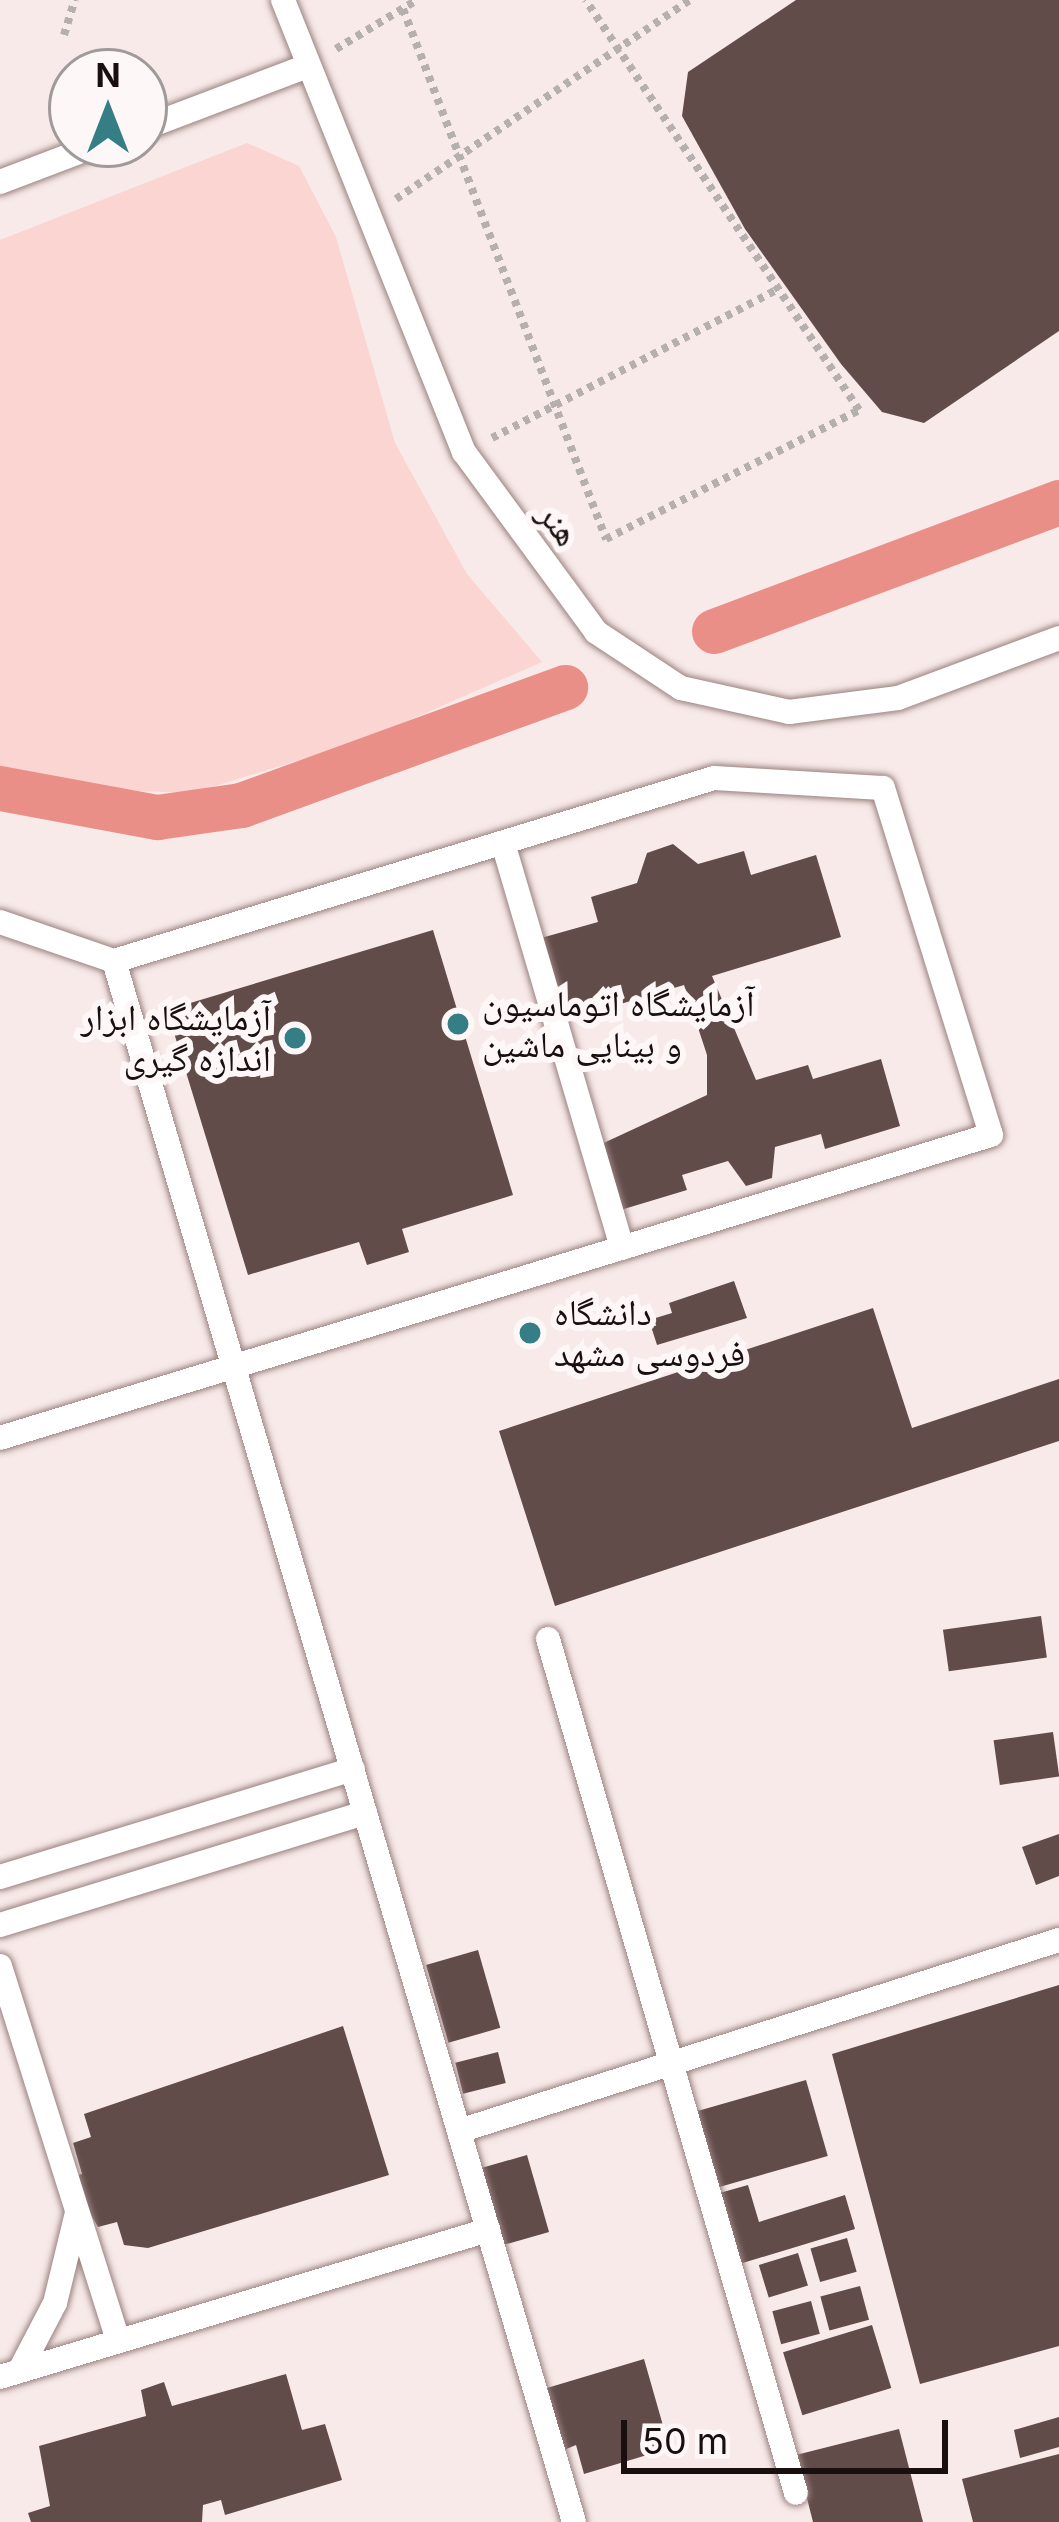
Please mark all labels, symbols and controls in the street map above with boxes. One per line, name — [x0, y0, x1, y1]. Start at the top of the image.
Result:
north arrow — [48, 48, 168, 168]
text: N — [95, 55, 121, 95]
street label: هنر — [529, 494, 589, 554]
place label: آزمایشگاه اتوماسیون و بینایی ماشین — [482, 981, 755, 1066]
place label: آزمایشگاه ابزار اندازه گیری — [81, 995, 271, 1080]
marker: آزمایشگاه اتوماسیون و بینایی ماشین — [445, 1011, 471, 1037]
marker: آزمایشگاه ابزار اندازه گیری — [282, 1025, 308, 1051]
place label: دانشگاه فردوسی مشهد — [554, 1290, 745, 1375]
marker: دانشگاه فردوسی مشهد — [517, 1320, 543, 1346]
scale bar — [627, 2396, 954, 2470]
text: 50 m — [642, 2419, 728, 2463]

